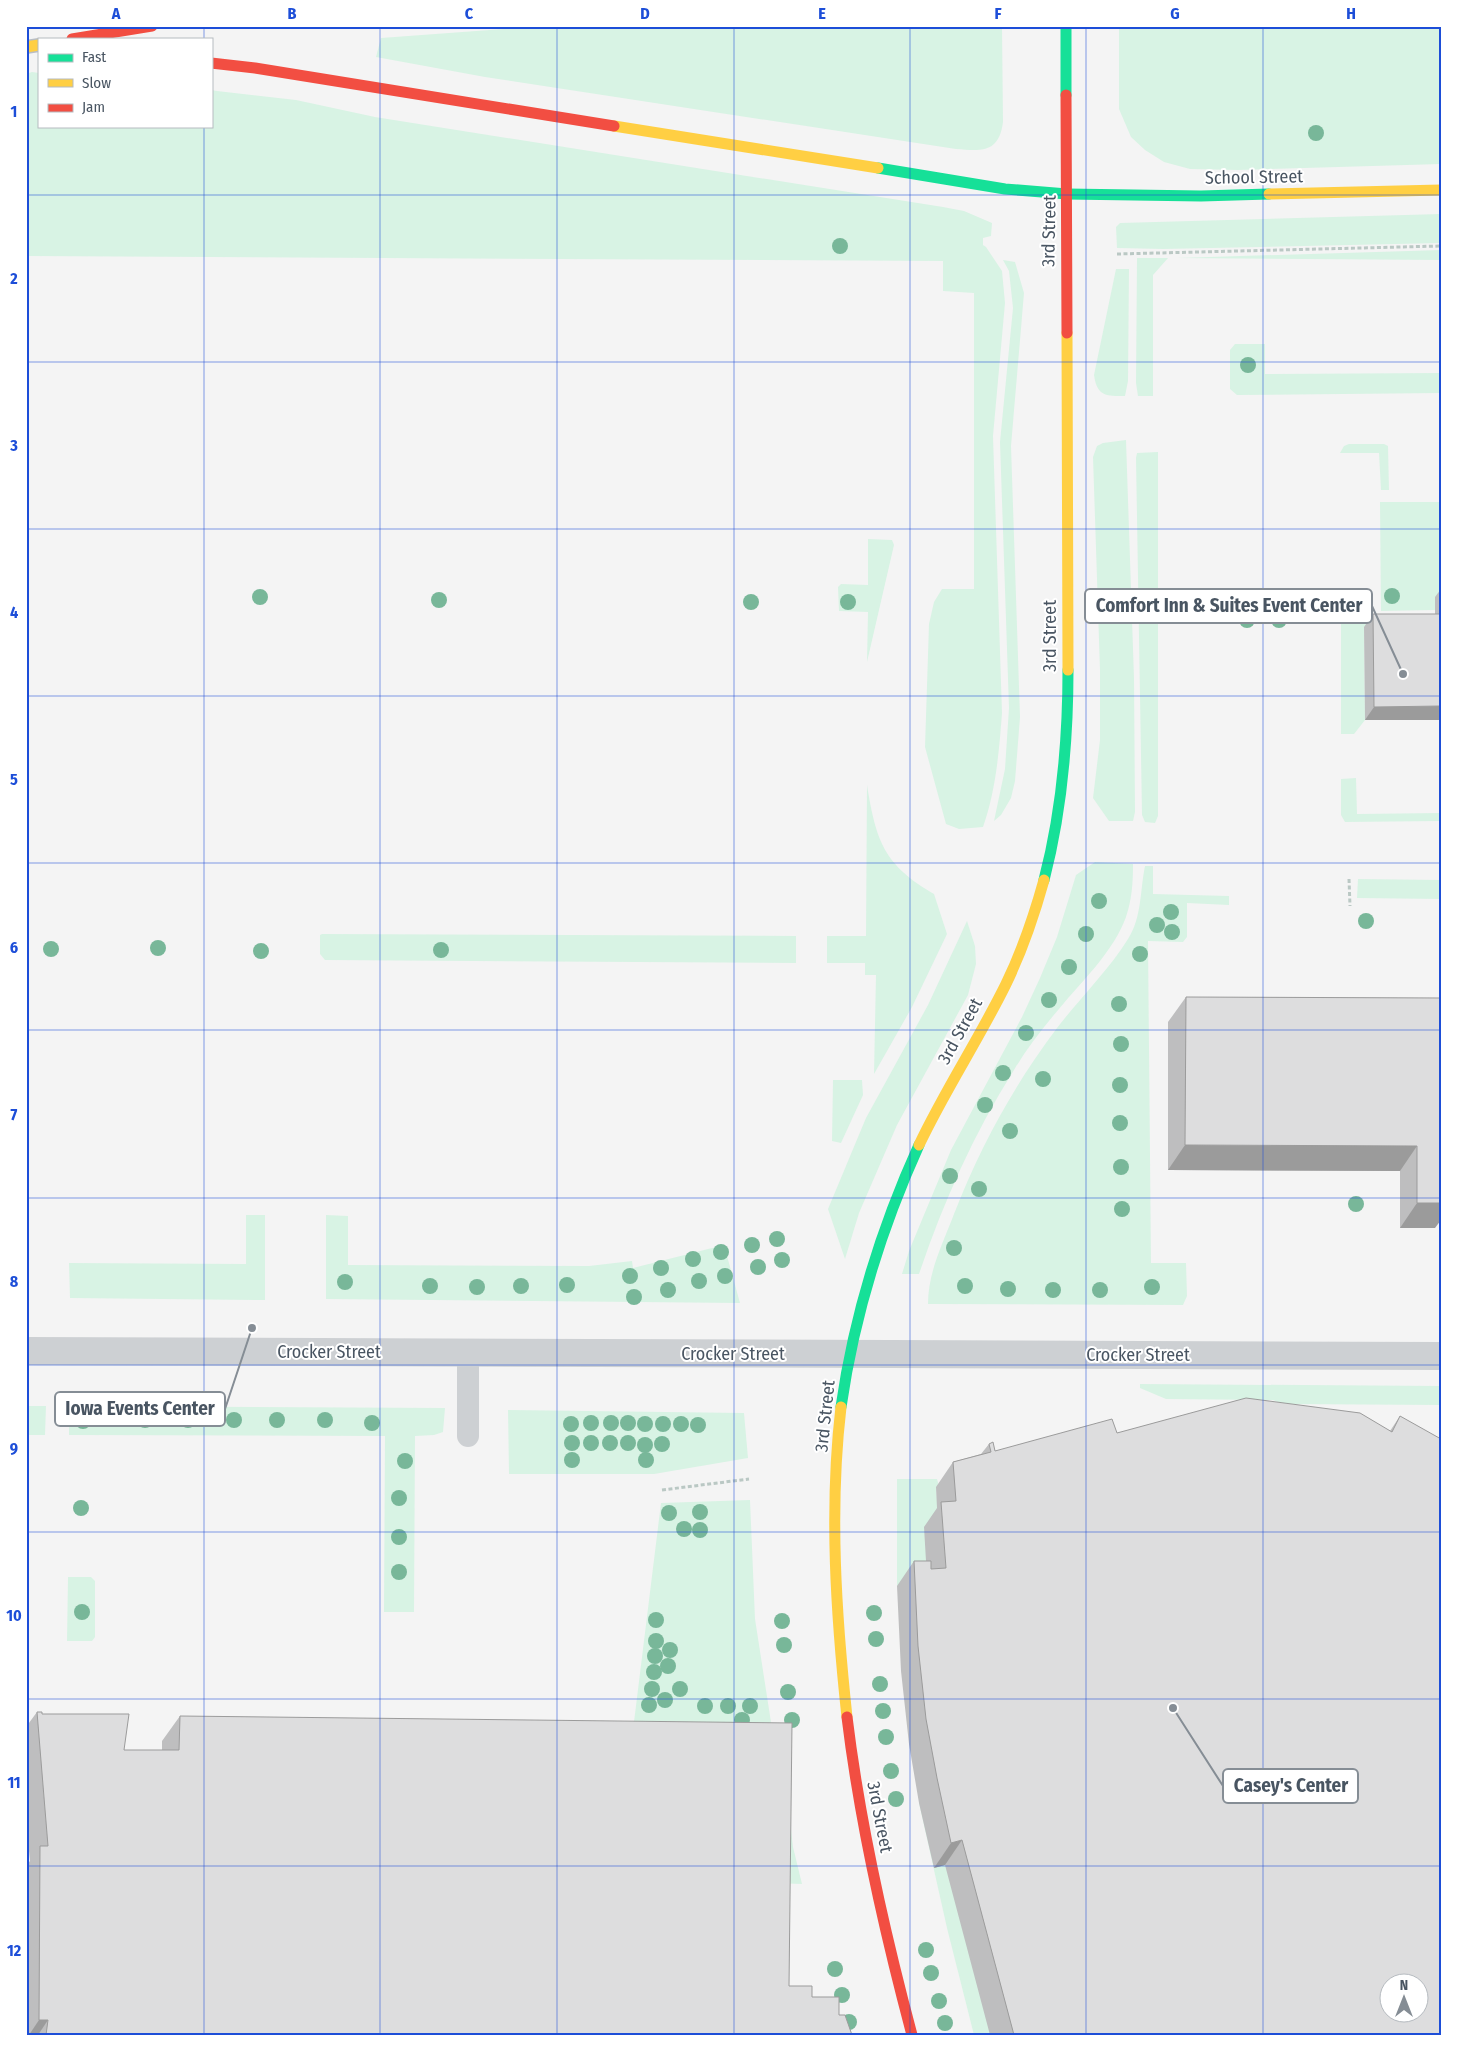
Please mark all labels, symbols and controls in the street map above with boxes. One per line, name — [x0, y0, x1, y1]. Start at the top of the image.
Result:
text: A — [111, 4, 121, 23]
text: B — [288, 4, 297, 23]
text: C — [465, 4, 474, 23]
text: D — [640, 4, 650, 23]
text: E — [818, 4, 826, 23]
text: F — [994, 4, 1002, 23]
text: G — [1170, 4, 1180, 23]
text: H — [1346, 4, 1356, 23]
legend — [38, 38, 212, 128]
text: Fast — [82, 48, 106, 66]
text: Slow — [82, 74, 111, 92]
text: Jam — [82, 98, 105, 116]
text: 1 — [11, 102, 17, 121]
street label: School Street — [1205, 165, 1303, 189]
street label: 3rd Street — [1037, 195, 1061, 267]
text: 2 — [9, 269, 18, 288]
text: 3 — [9, 436, 18, 455]
callout: Comfort Inn & Suites Event Center — [1085, 589, 1372, 623]
text: Comfort Inn & Suites Event Center — [1096, 594, 1363, 617]
street label: 3rd Street — [1039, 600, 1061, 672]
text: 4 — [10, 603, 18, 622]
text: 5 — [10, 770, 18, 789]
text: 6 — [10, 938, 18, 957]
street label: 3rd Street — [933, 994, 987, 1068]
text: 7 — [11, 1105, 18, 1124]
text: 8 — [10, 1272, 19, 1291]
street label: Crocker Street — [277, 1341, 381, 1363]
street label: Crocker Street — [681, 1343, 785, 1365]
street label: Crocker Street — [1086, 1344, 1190, 1366]
street label: 3rd Street — [810, 1379, 840, 1453]
callout: Iowa Events Center — [55, 1392, 225, 1426]
text: Iowa Events Center — [65, 1397, 216, 1420]
text: 9 — [10, 1439, 18, 1458]
text: 10 — [6, 1606, 22, 1625]
callout: Casey's Center — [1223, 1769, 1358, 1803]
text: 11 — [7, 1773, 21, 1792]
text: Casey's Center — [1234, 1774, 1349, 1797]
street label: 3rd Street — [862, 1780, 898, 1855]
text: 12 — [7, 1941, 22, 1960]
north arrow — [1380, 1974, 1430, 2024]
text: N — [1400, 1977, 1408, 1994]

